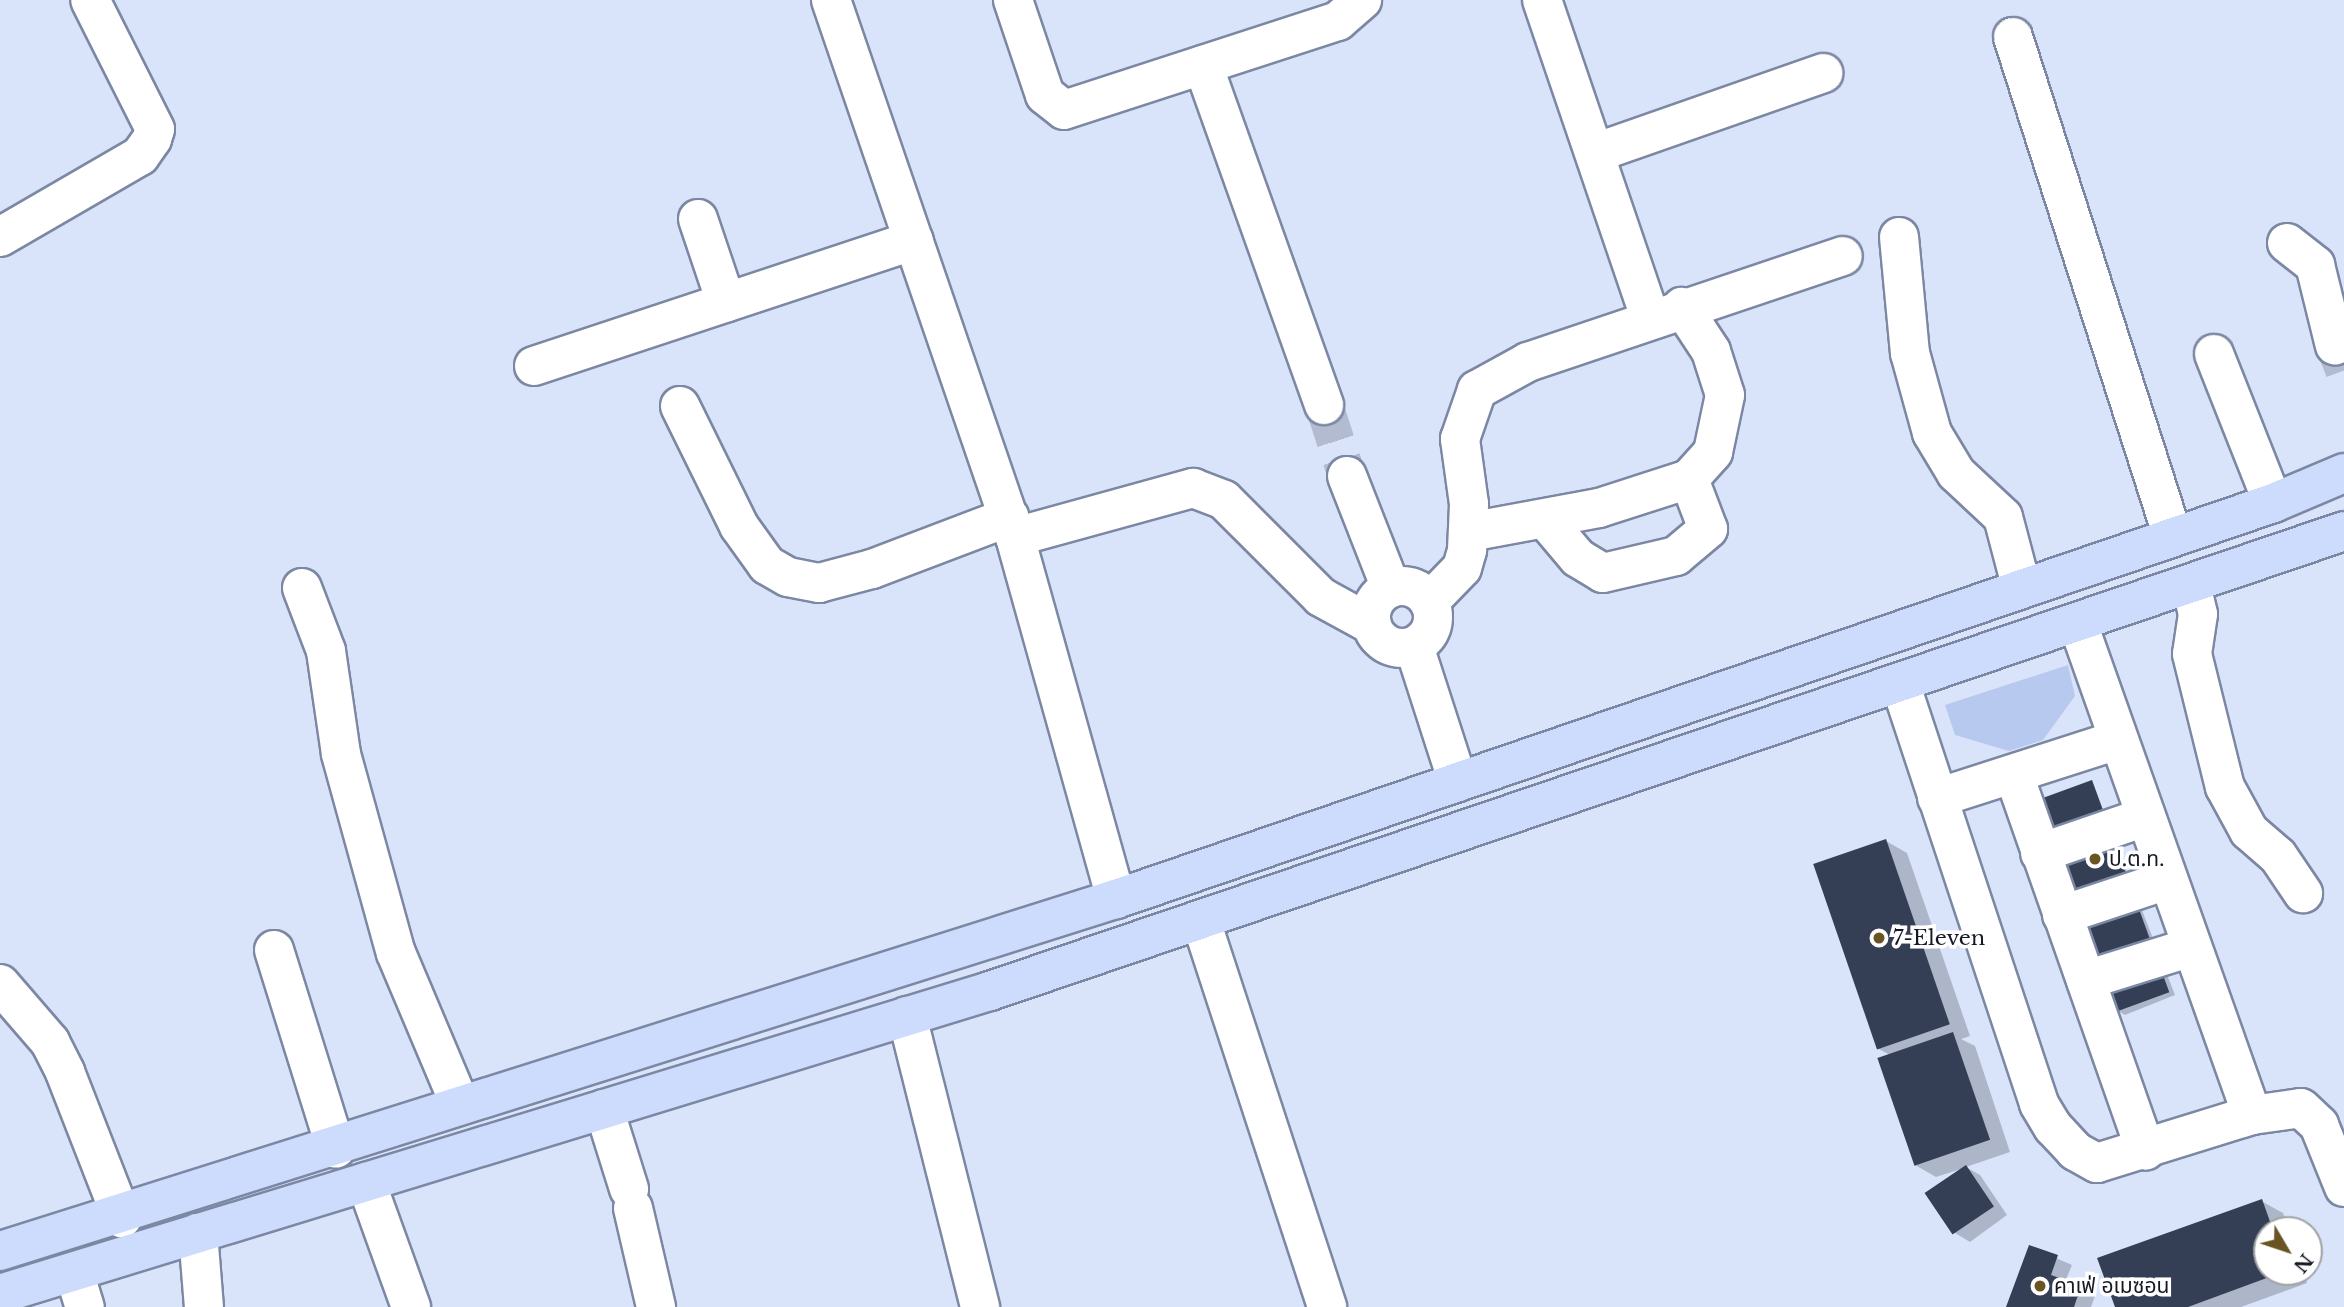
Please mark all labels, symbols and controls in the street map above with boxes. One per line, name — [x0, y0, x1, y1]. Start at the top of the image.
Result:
place label: ป.ต.ท. — [2109, 846, 2165, 872]
marker: ป.ต.ท. — [2087, 851, 2103, 867]
place label: 7-Eleven — [1893, 925, 1985, 951]
marker: 7-Eleven — [1871, 930, 1887, 946]
north arrow — [2253, 1216, 2323, 1286]
text: N — [2289, 1249, 2318, 1277]
place label: คาเฟ่ อเมซอน — [2054, 1273, 2169, 1299]
marker: คาเฟ่ อเมซอน — [2032, 1278, 2048, 1294]

